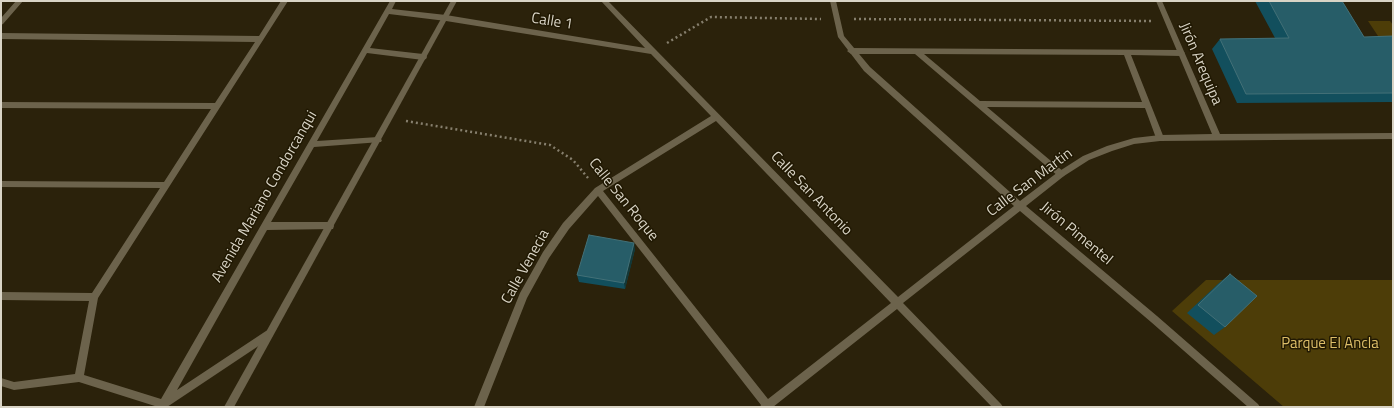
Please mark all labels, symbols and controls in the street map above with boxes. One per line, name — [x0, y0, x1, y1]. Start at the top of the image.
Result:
street label: Calle 1 — [530, 10, 574, 34]
street label: Jirón Arequipa — [1175, 20, 1225, 108]
street label: Avenida Mariano Condorcanqui — [208, 108, 322, 286]
street label: Calle San Martin — [984, 145, 1076, 221]
street label: Calle San Antonio — [766, 148, 856, 240]
street label: Calle San Roque — [584, 155, 662, 245]
street label: Jirón Pimentel — [1036, 199, 1116, 269]
street label: Calle Venecia — [498, 227, 554, 307]
park label: Parque El Ancla — [1281, 335, 1379, 353]

